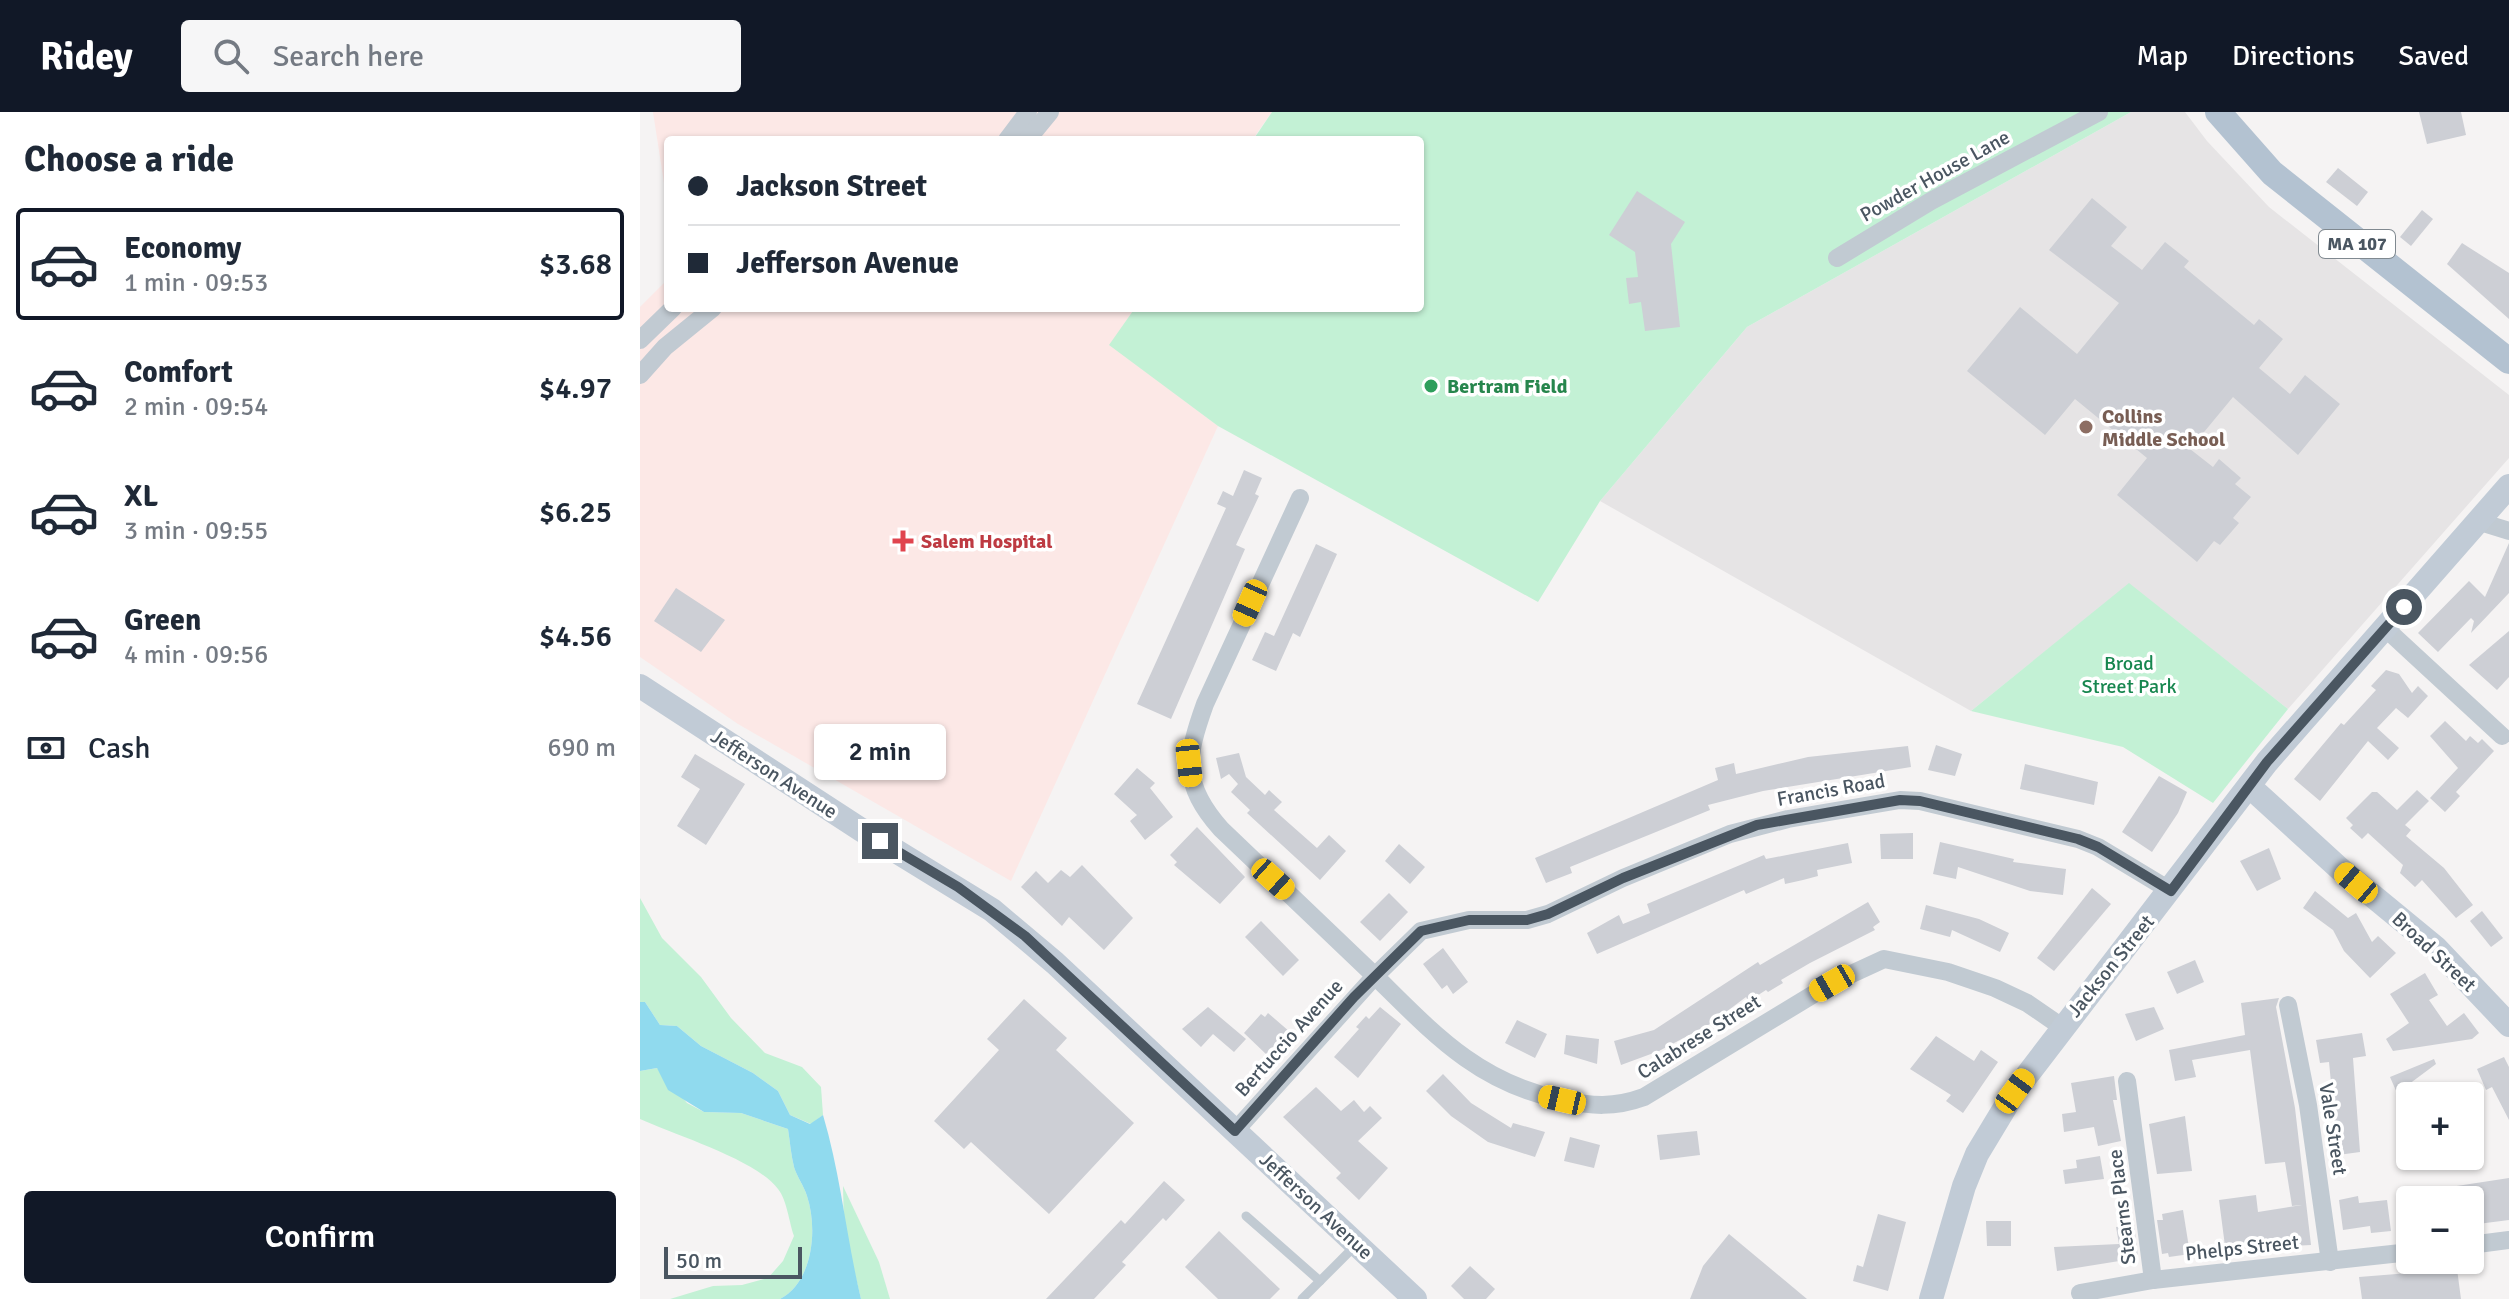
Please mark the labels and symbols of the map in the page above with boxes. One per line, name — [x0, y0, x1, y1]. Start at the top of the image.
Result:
street label: Powder House Lane — [1856, 125, 2014, 227]
road number: MA 107 — [2319, 230, 2395, 258]
place label: Bertram Field — [1447, 374, 1568, 399]
marker: Bertram Field — [1422, 377, 1440, 395]
place label: Collins Middle School — [2102, 404, 2225, 452]
marker: Collins Middle School — [2077, 418, 2095, 436]
place label: Salem Hospital — [921, 529, 1053, 554]
marker: Salem Hospital — [892, 530, 914, 552]
car — [1229, 576, 1271, 630]
route start — [2386, 589, 2422, 625]
park label: Broad Street Park — [2082, 651, 2176, 699]
street label: Jefferson Avenue — [706, 724, 842, 824]
callout: 2 min — [814, 725, 946, 781]
car — [1175, 738, 1203, 788]
street label: Francis Road — [1775, 768, 1887, 812]
route end — [862, 823, 898, 859]
car — [1247, 854, 1299, 904]
car — [2330, 858, 2382, 908]
street label: Broad Street — [2387, 907, 2481, 997]
street label: Jackson Street — [2062, 910, 2160, 1022]
car — [1805, 961, 1859, 1005]
street label: Bertuccio Avenue — [1230, 974, 1348, 1102]
street label: Calabrese Street — [1633, 989, 1765, 1085]
car — [1991, 1065, 2039, 1117]
street label: Vale Street — [2313, 1081, 2353, 1177]
car — [1536, 1083, 1588, 1117]
street label: Jefferson Avenue — [1254, 1147, 1378, 1265]
street label: Stearns Place — [2103, 1148, 2141, 1266]
street label: Phelps Street — [2184, 1230, 2300, 1266]
scale bar — [664, 1243, 802, 1279]

